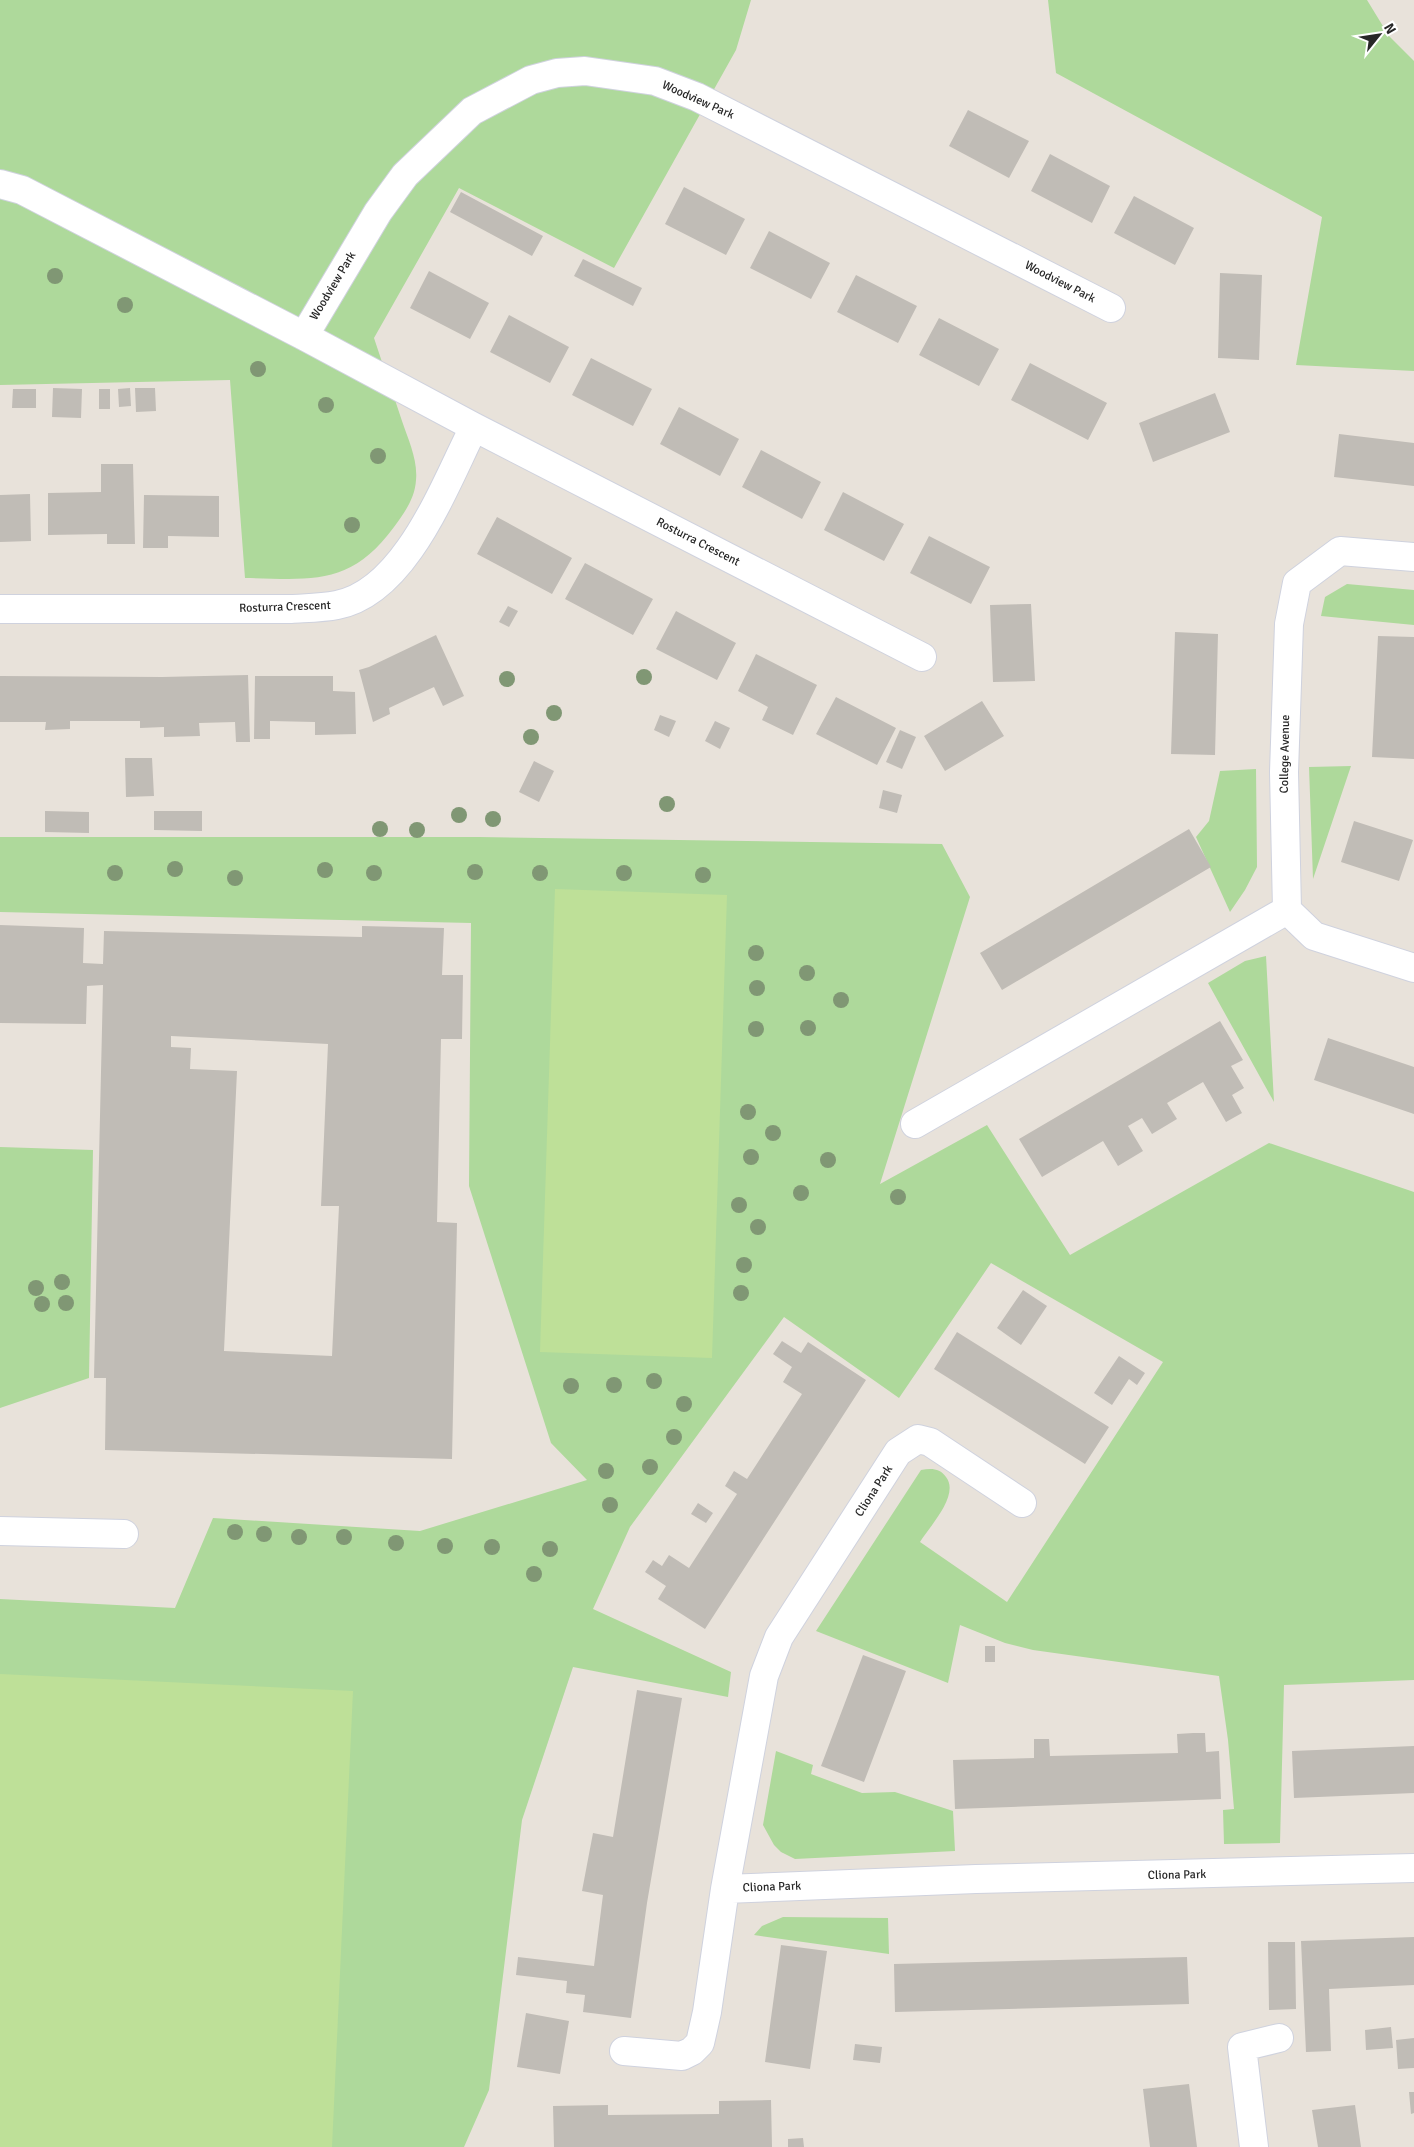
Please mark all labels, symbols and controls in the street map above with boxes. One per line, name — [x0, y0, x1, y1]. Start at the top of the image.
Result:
north arrow — [1354, 10, 1404, 60]
text: N — [1380, 20, 1400, 37]
street label: Woodview Park — [660, 77, 736, 123]
street label: Woodview Park — [307, 249, 359, 323]
street label: Woodview Park — [1022, 258, 1098, 306]
street label: Rosturra Crescent — [654, 514, 742, 570]
street label: Rosturra Crescent — [239, 598, 331, 616]
street label: College Avenue — [1277, 715, 1293, 793]
street label: Cliona Park — [852, 1462, 896, 1520]
street label: Cliona Park — [1148, 1867, 1206, 1883]
street label: Cliona Park — [742, 1878, 802, 1896]

